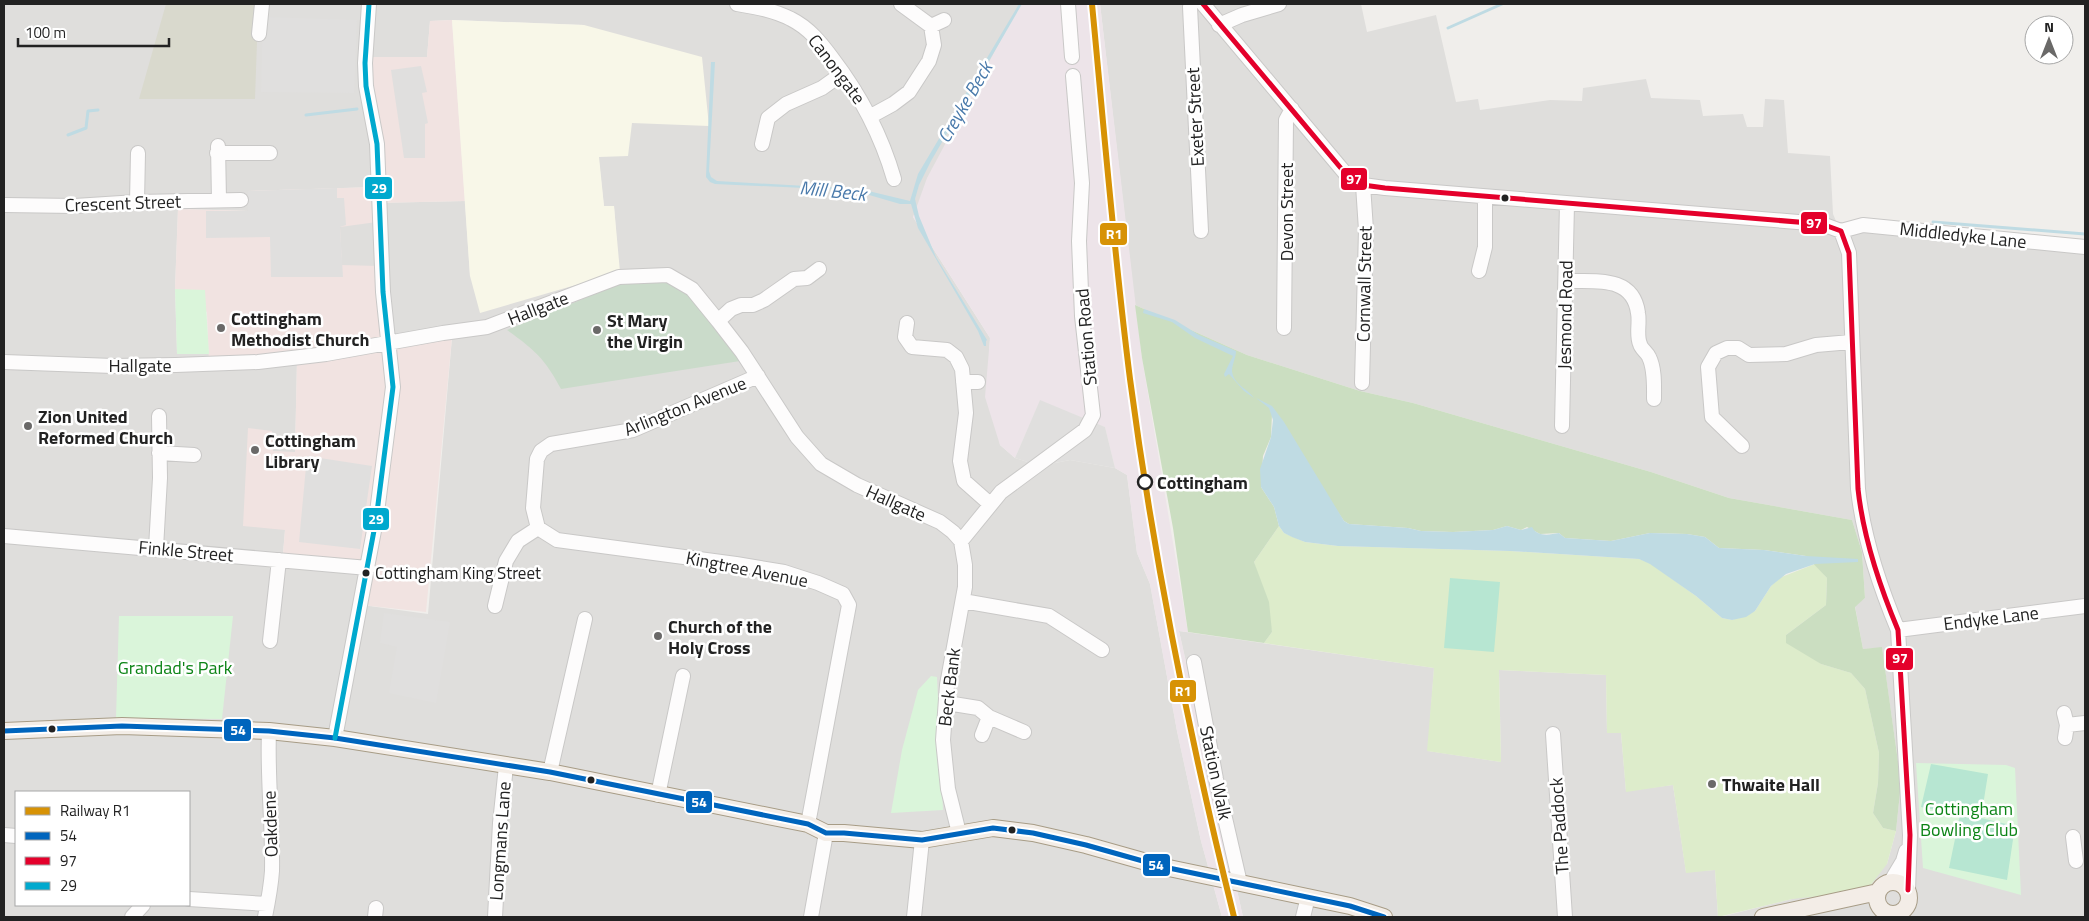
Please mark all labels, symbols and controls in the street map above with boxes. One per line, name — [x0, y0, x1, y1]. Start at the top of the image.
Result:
scale bar — [18, 15, 169, 47]
north arrow — [2024, 15, 2074, 65]
text: N — [2044, 16, 2054, 37]
text: 100 m — [25, 21, 66, 44]
street label: Canongate — [802, 28, 872, 110]
water label: Creyke Beck — [929, 54, 1000, 148]
street label: Exeter Street — [1179, 66, 1211, 167]
street label: Devon Street — [1273, 162, 1300, 261]
line badge: 97 — [1340, 167, 1368, 191]
text: 97 — [1346, 168, 1362, 189]
water label: Mill Beck — [798, 172, 870, 208]
line badge: 29 — [364, 176, 393, 200]
text: 29 — [371, 177, 387, 198]
street label: Crescent Street — [64, 187, 182, 219]
unlabelled marker — [1500, 193, 1510, 203]
line badge: 97 — [1800, 211, 1828, 235]
text: 97 — [1806, 212, 1822, 233]
street label: Middledyke Lane — [1898, 215, 2028, 255]
line badge: R1 — [1099, 222, 1128, 246]
text: R1 — [1106, 223, 1122, 244]
street label: Cornwall Street — [1349, 225, 1379, 342]
street label: Jesmond Road — [1551, 260, 1579, 370]
street label: Hallgate — [504, 284, 572, 332]
street label: Station Road — [1068, 287, 1104, 387]
place label: Cottingham Methodist Church — [231, 305, 370, 353]
place label: St Mary the Virgin — [607, 307, 683, 355]
marker: Cottingham Methodist Church — [215, 322, 227, 334]
marker: St Mary the Virgin — [591, 324, 603, 336]
street label: Hallgate — [108, 352, 172, 379]
street label: Arlington Avenue — [620, 369, 750, 443]
place label: Zion United Reformed Church — [38, 403, 173, 451]
marker: Zion United Reformed Church — [22, 420, 34, 432]
place label: Cottingham Library — [265, 427, 356, 475]
marker: Cottingham Library — [249, 444, 261, 456]
place label: Cottingham — [1157, 469, 1248, 496]
marker: Cottingham — [1137, 474, 1153, 490]
street label: Hallgate — [862, 478, 930, 528]
line badge: 29 — [362, 507, 390, 531]
text: 29 — [368, 508, 384, 529]
street label: Finkle Street — [137, 533, 235, 569]
street label: Kingtree Avenue — [684, 544, 810, 594]
place label: Cottingham King Street — [375, 560, 541, 586]
marker: Cottingham King Street — [361, 568, 371, 578]
street label: Endyke Lane — [1942, 599, 2040, 637]
place label: Church of the Holy Cross — [668, 613, 772, 661]
marker: Church of the Holy Cross — [652, 630, 664, 642]
street label: Beck Bank — [931, 646, 967, 728]
line badge: 97 — [1885, 647, 1914, 671]
text: 97 — [1892, 647, 1908, 668]
park label: Grandad's Park — [118, 654, 233, 681]
line badge: R1 — [1169, 679, 1197, 703]
text: R1 — [1175, 680, 1191, 701]
line badge: 54 — [223, 718, 252, 742]
text: 54 — [230, 719, 246, 740]
street label: Station Walk — [1193, 723, 1239, 823]
unlabelled marker — [47, 724, 57, 734]
place label: Thwaite Hall — [1722, 771, 1820, 798]
unlabelled marker — [586, 775, 596, 785]
street label: The Paddock — [1542, 776, 1576, 875]
marker: Thwaite Hall — [1706, 778, 1718, 790]
street label: Longmans Lane — [482, 780, 518, 902]
street label: Oakdene — [255, 790, 285, 858]
line badge: 54 — [685, 790, 713, 814]
legend — [15, 791, 190, 906]
text: 54 — [691, 791, 707, 812]
park label: Cottingham Bowling Club — [1920, 795, 2018, 843]
text: Railway R1 — [60, 799, 131, 822]
text: 54 — [60, 824, 77, 847]
unlabelled marker — [1007, 825, 1017, 835]
text: 97 — [60, 849, 77, 872]
line badge: 54 — [1142, 853, 1171, 877]
text: 54 — [1148, 854, 1164, 875]
text: 29 — [60, 874, 77, 897]

